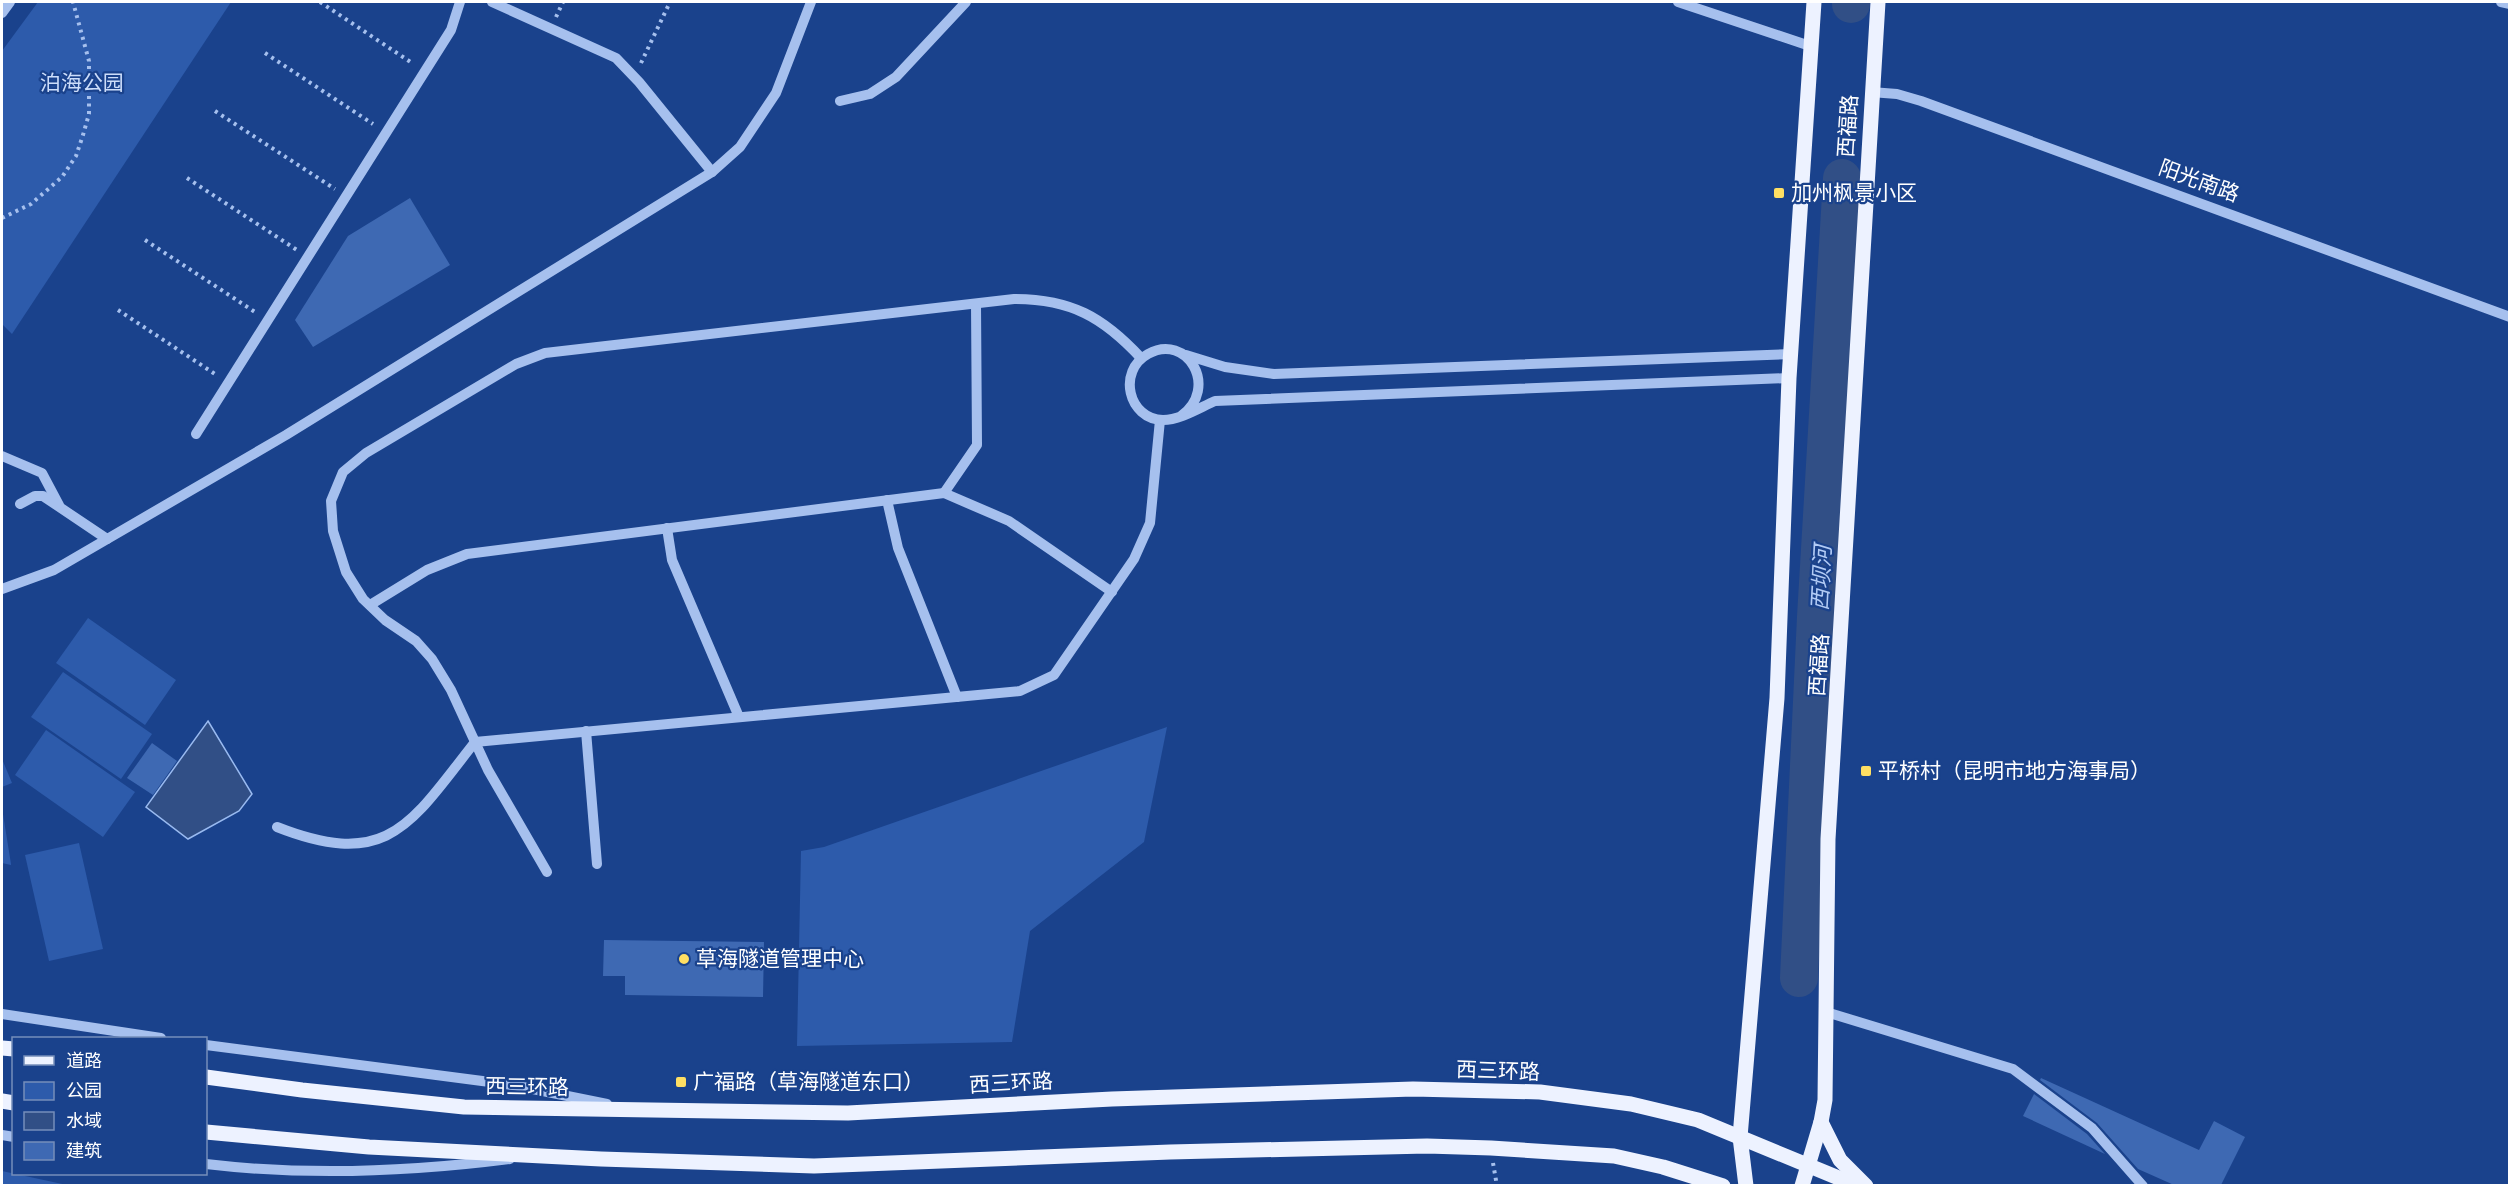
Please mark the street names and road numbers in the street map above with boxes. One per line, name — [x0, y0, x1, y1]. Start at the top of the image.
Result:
street label: 西福路 — [1833, 94, 1863, 158]
street label: 阳光南路 — [2155, 154, 2243, 208]
street label: 西福路 — [1804, 633, 1834, 697]
street label: 西三环路 — [1456, 1057, 1540, 1085]
street label: 西三环路 — [968, 1068, 1054, 1098]
street label: 西三环路 — [485, 1073, 569, 1101]

